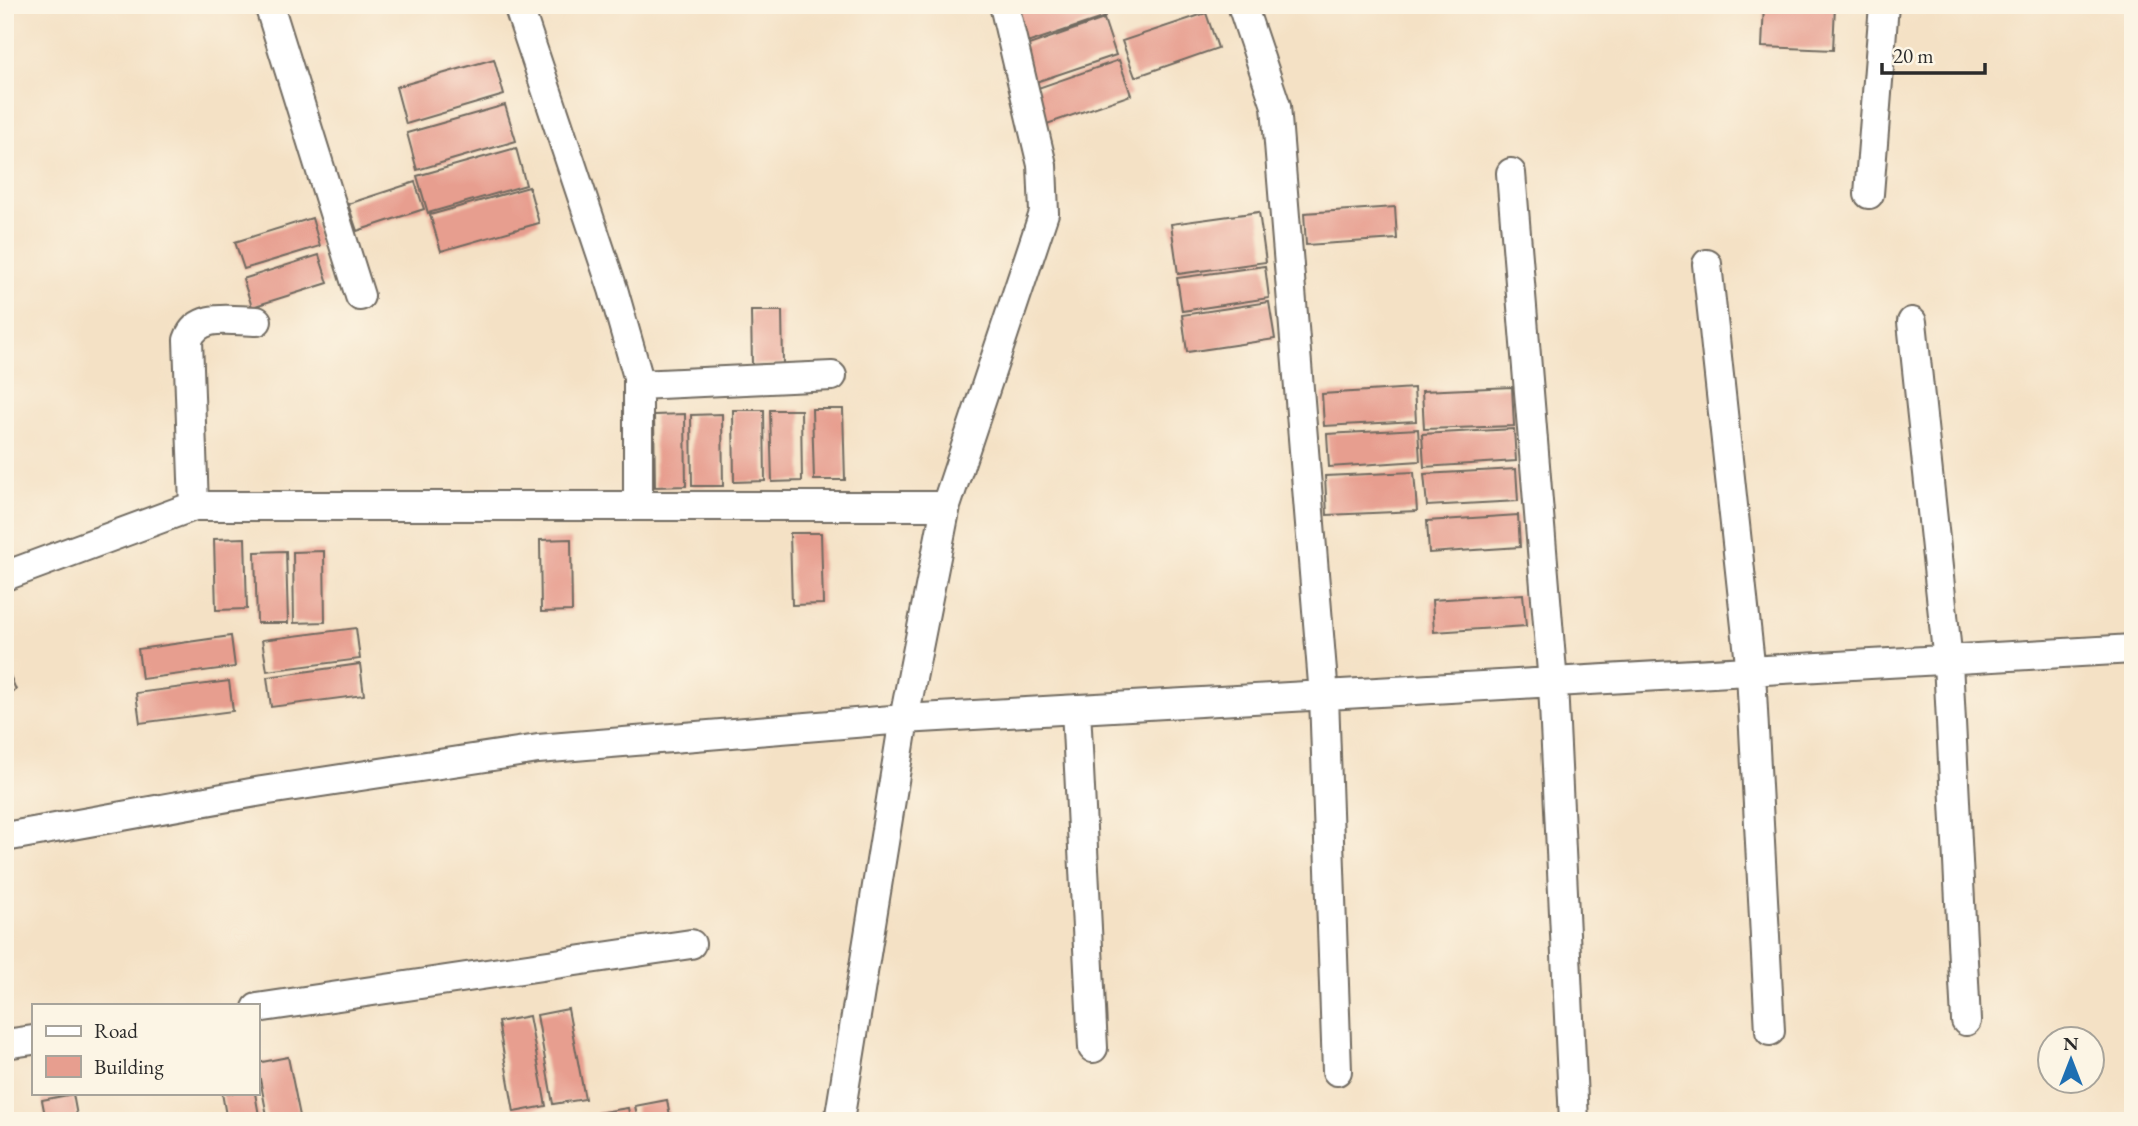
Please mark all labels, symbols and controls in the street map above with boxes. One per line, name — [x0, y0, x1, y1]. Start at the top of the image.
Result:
scale bar — [1882, 32, 1986, 76]
text: 20 m — [1893, 42, 1934, 69]
legend — [32, 1004, 259, 1094]
text: Road — [94, 1017, 138, 1044]
north arrow — [2036, 1024, 2106, 1094]
text: N — [2063, 1031, 2079, 1056]
text: Building — [94, 1053, 164, 1080]

